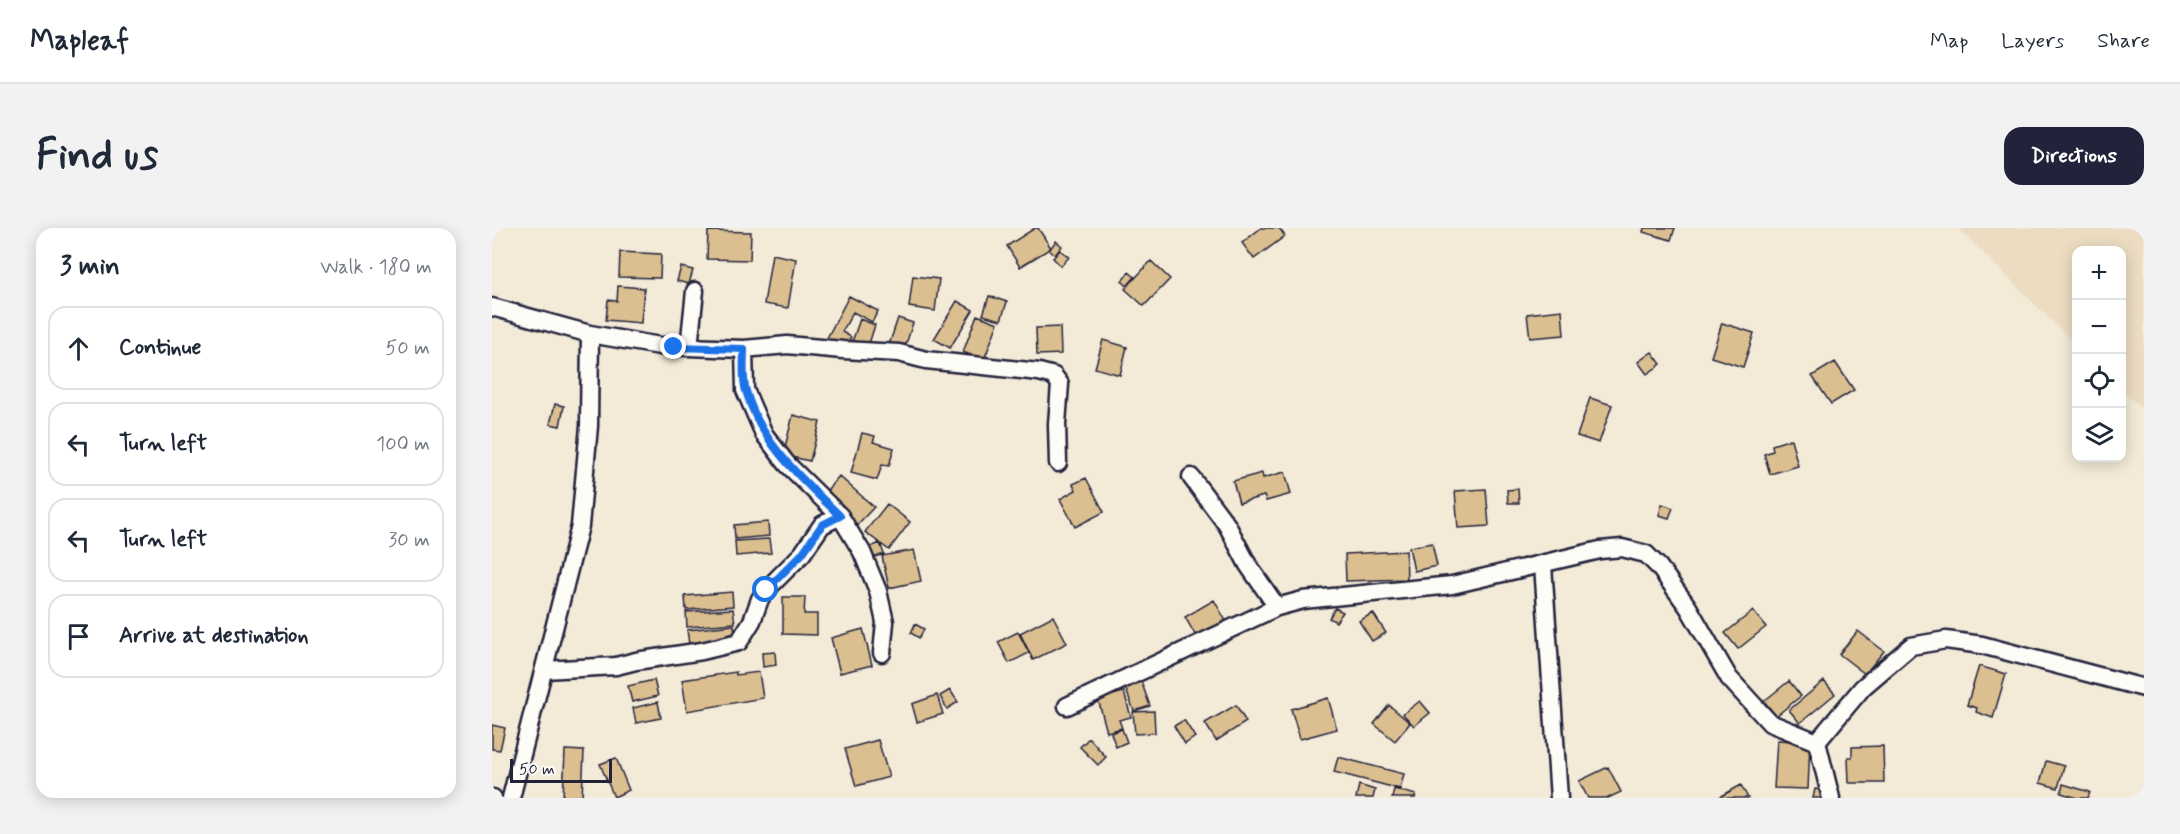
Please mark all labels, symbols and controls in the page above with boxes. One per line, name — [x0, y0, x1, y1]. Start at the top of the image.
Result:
text: Mapleaf — [30, 23, 129, 60]
text: Map — [1930, 27, 1968, 55]
text: Layers — [2001, 27, 2064, 55]
text: Share — [2097, 27, 2150, 55]
button: Directions — [2004, 127, 2144, 185]
text: Find us — [36, 129, 158, 184]
map controls — [2072, 246, 2126, 462]
button: + — [2072, 246, 2126, 300]
text: 3 min — [60, 250, 120, 284]
text: Walk · 180 m — [320, 254, 432, 281]
button: − — [2072, 300, 2126, 354]
icon: ahead — [62, 332, 95, 365]
route end — [660, 333, 686, 359]
text: Continue — [119, 334, 201, 362]
text: 50 m — [385, 335, 430, 362]
button: locate — [2072, 354, 2126, 408]
button: layers — [2072, 408, 2126, 462]
icon: left — [62, 428, 95, 461]
text: Turn left — [119, 430, 207, 458]
text: 100 m — [376, 431, 430, 458]
icon: left — [62, 524, 95, 557]
text: Turn left — [119, 526, 207, 554]
text: 30 m — [388, 527, 430, 554]
route start — [752, 576, 778, 602]
icon: arrive — [62, 620, 95, 653]
text: Arrive at destination — [119, 622, 309, 650]
scale bar — [510, 756, 612, 784]
text: 50 m — [519, 759, 555, 780]

